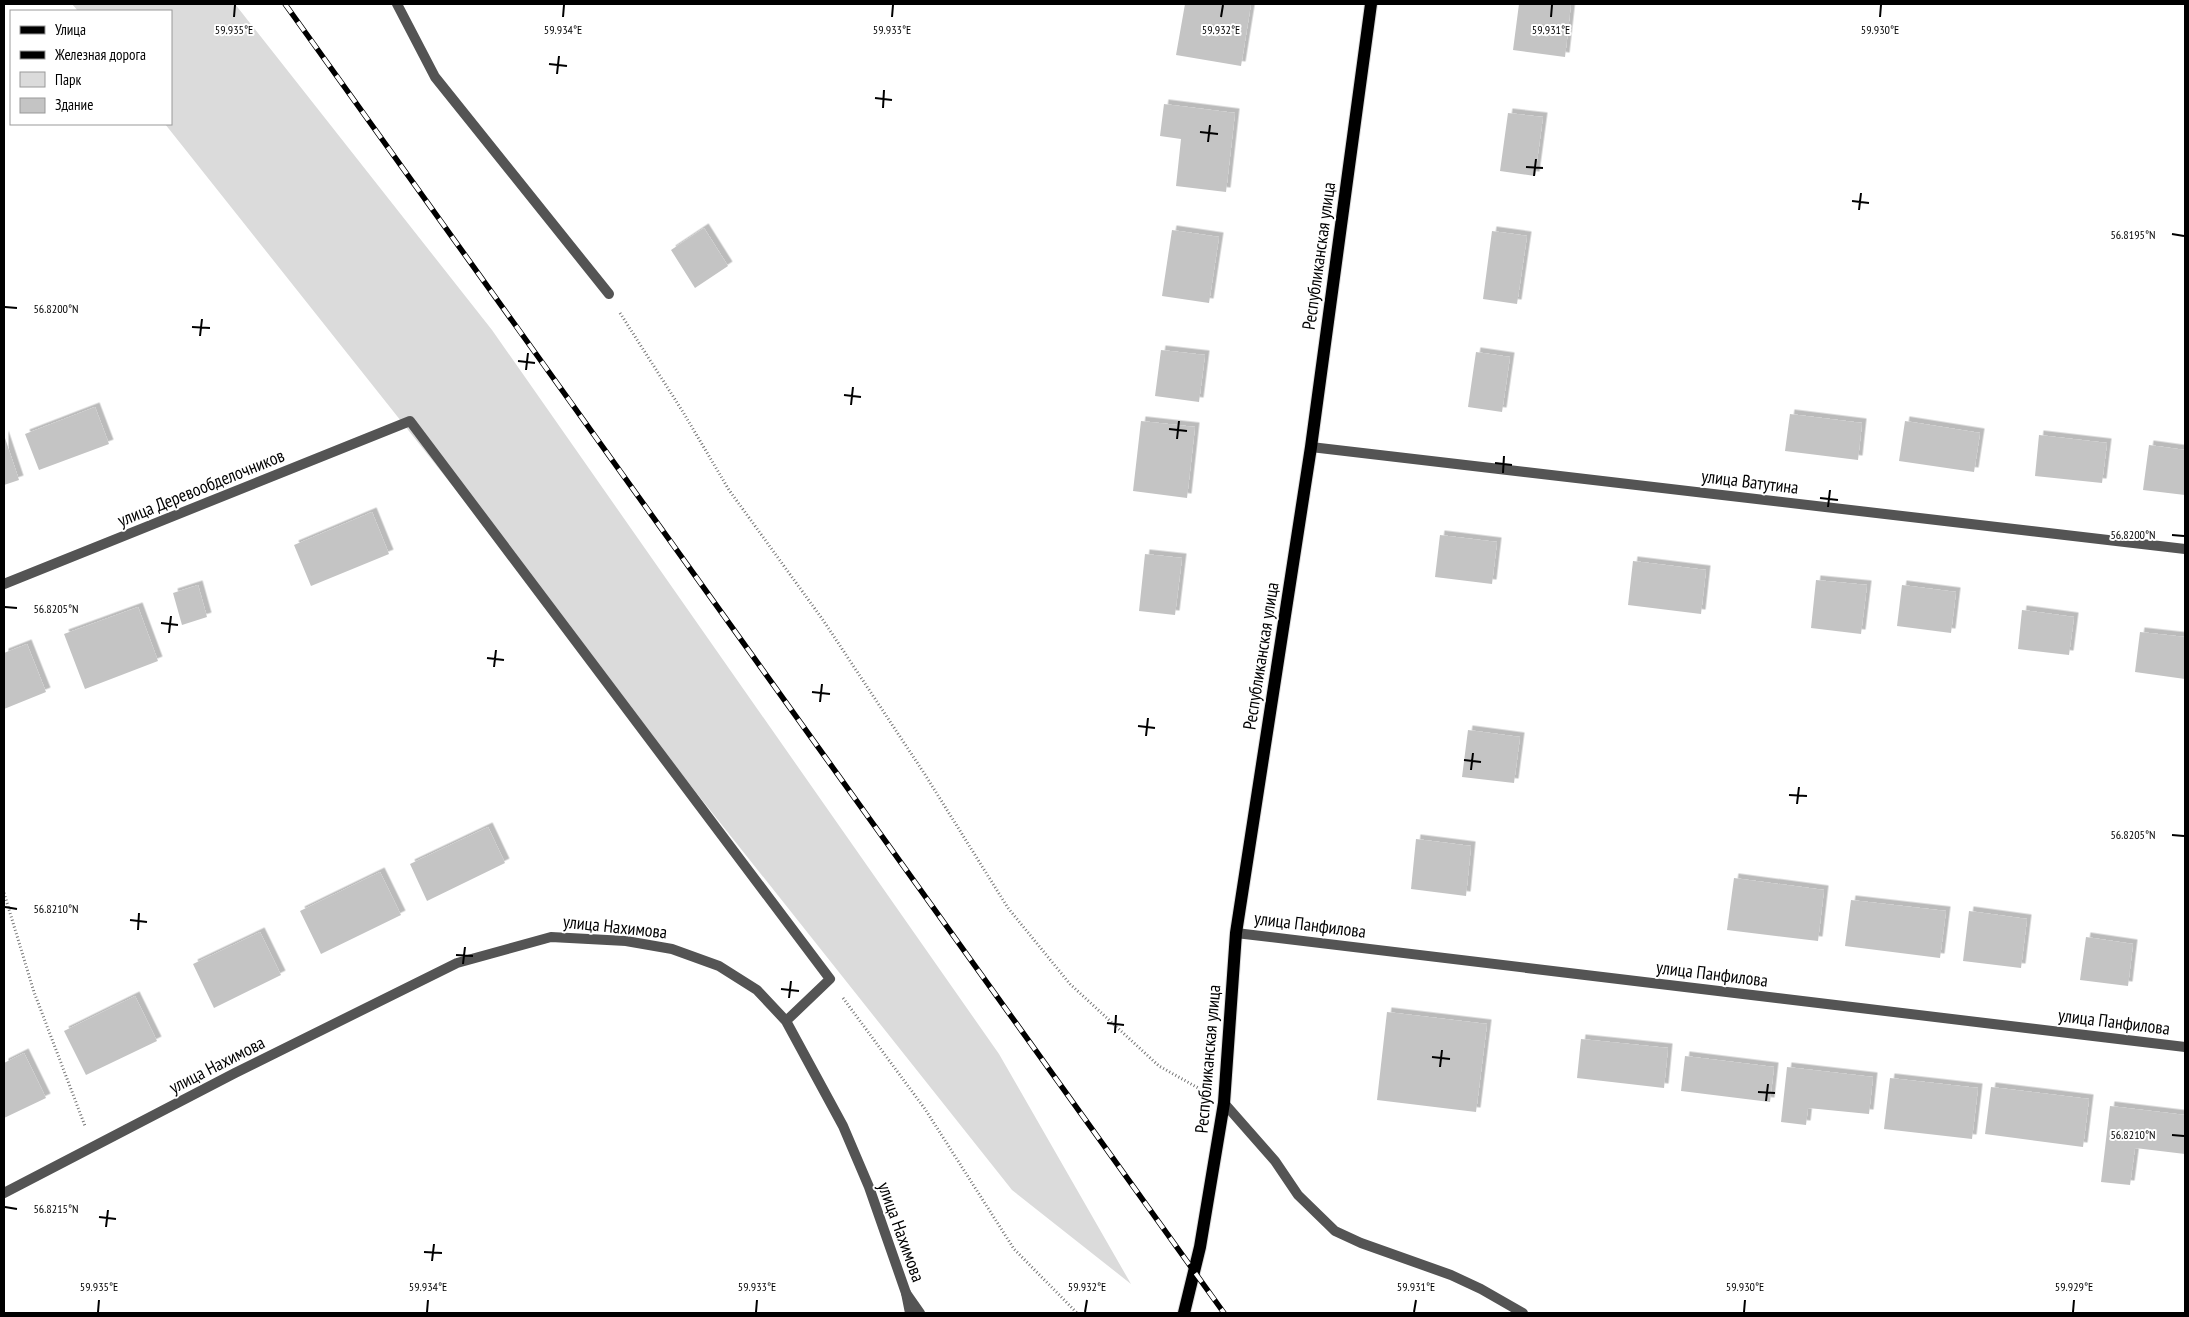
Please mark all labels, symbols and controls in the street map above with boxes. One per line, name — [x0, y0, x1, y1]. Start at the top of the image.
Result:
legend — [10, 10, 172, 125]
text: Улица — [55, 20, 86, 39]
text: 59.935°E — [215, 22, 253, 37]
text: 59.934°E — [544, 22, 582, 37]
text: 59.933°E — [873, 22, 911, 37]
text: 59.932°E — [1202, 22, 1240, 37]
text: 59.931°E — [1532, 22, 1570, 37]
text: 59.930°E — [1861, 22, 1899, 37]
text: Железная дорога — [54, 45, 146, 64]
text: Парк — [55, 70, 81, 89]
text: Здание — [55, 95, 93, 114]
street label: Республиканская улица — [1297, 181, 1340, 331]
text: 56.8195°N — [2110, 227, 2156, 242]
text: 56.8200°N — [33, 301, 79, 316]
street label: улица Деревообделочников — [114, 444, 288, 532]
street label: улица Ватутина — [1700, 464, 1800, 499]
text: 56.8200°N — [2110, 527, 2156, 542]
street label: Республиканская улица — [1237, 581, 1284, 731]
text: 56.8205°N — [33, 601, 79, 616]
text: 56.8205°N — [2110, 827, 2156, 842]
text: 56.8210°N — [33, 901, 79, 916]
street label: улица Панфилова — [1253, 906, 1367, 943]
street label: улица Нахимова — [562, 910, 668, 943]
street label: улица Панфилова — [1655, 955, 1769, 992]
street label: Республиканская улица — [1190, 984, 1225, 1134]
street label: улица Панфилова — [2057, 1003, 2171, 1040]
street label: улица Нахимова — [165, 1031, 269, 1099]
text: 56.8210°N — [2110, 1127, 2156, 1142]
street label: улица Нахимова — [873, 1179, 930, 1285]
text: 56.8215°N — [33, 1201, 79, 1216]
text: 59.935°E — [80, 1279, 118, 1294]
text: 59.934°E — [409, 1279, 447, 1294]
text: 59.933°E — [738, 1279, 776, 1294]
text: 59.932°E — [1068, 1279, 1106, 1294]
text: 59.931°E — [1397, 1279, 1435, 1294]
text: 59.930°E — [1726, 1279, 1764, 1294]
text: 59.929°E — [2055, 1279, 2093, 1294]

